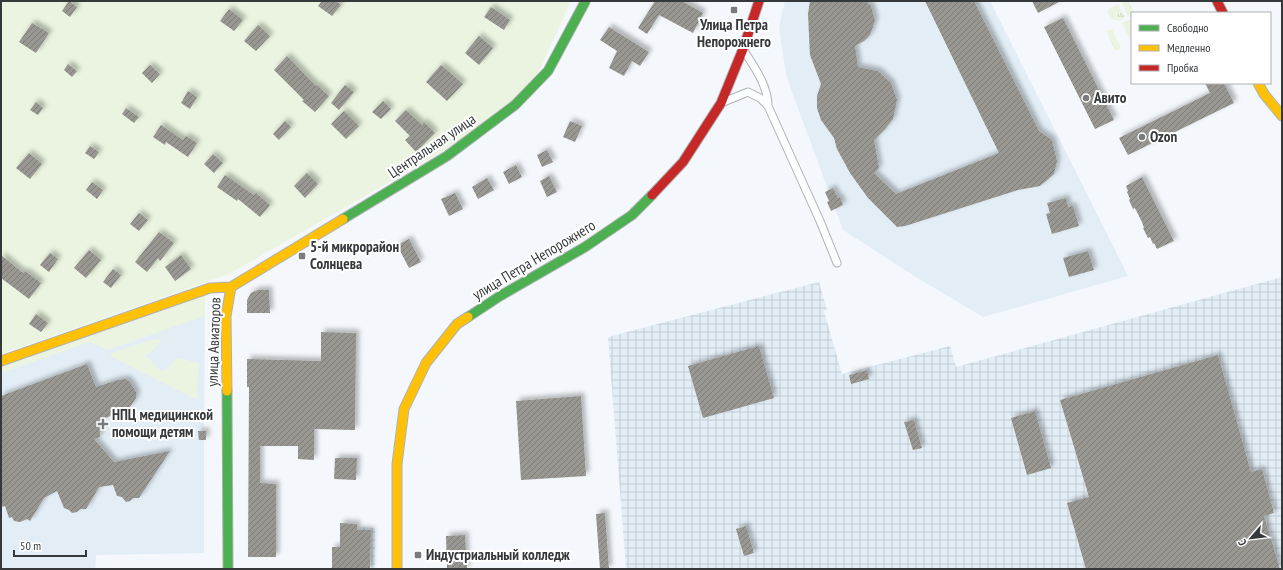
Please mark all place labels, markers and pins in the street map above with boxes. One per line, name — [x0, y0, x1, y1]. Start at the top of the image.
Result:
marker: Улица Петра Непорожнего — [729, 5, 739, 15]
place label: Улица Петра Непорожнего — [697, 15, 771, 51]
place label: Авито — [1093, 88, 1127, 107]
marker: Авито — [1081, 93, 1091, 103]
place label: Ozon — [1150, 127, 1177, 146]
marker: Ozon — [1137, 132, 1147, 142]
place label: 5-й микрорайон Солнцева — [310, 237, 399, 273]
marker: 5-й микрорайон Солнцева — [297, 251, 307, 261]
place label: НПЦ медицинской помощи детям — [112, 405, 213, 441]
marker: НПЦ медицинской помощи детям — [97, 418, 109, 430]
place label: Индустриальный колледж — [426, 545, 570, 564]
marker: Индустриальный колледж — [413, 550, 423, 560]

